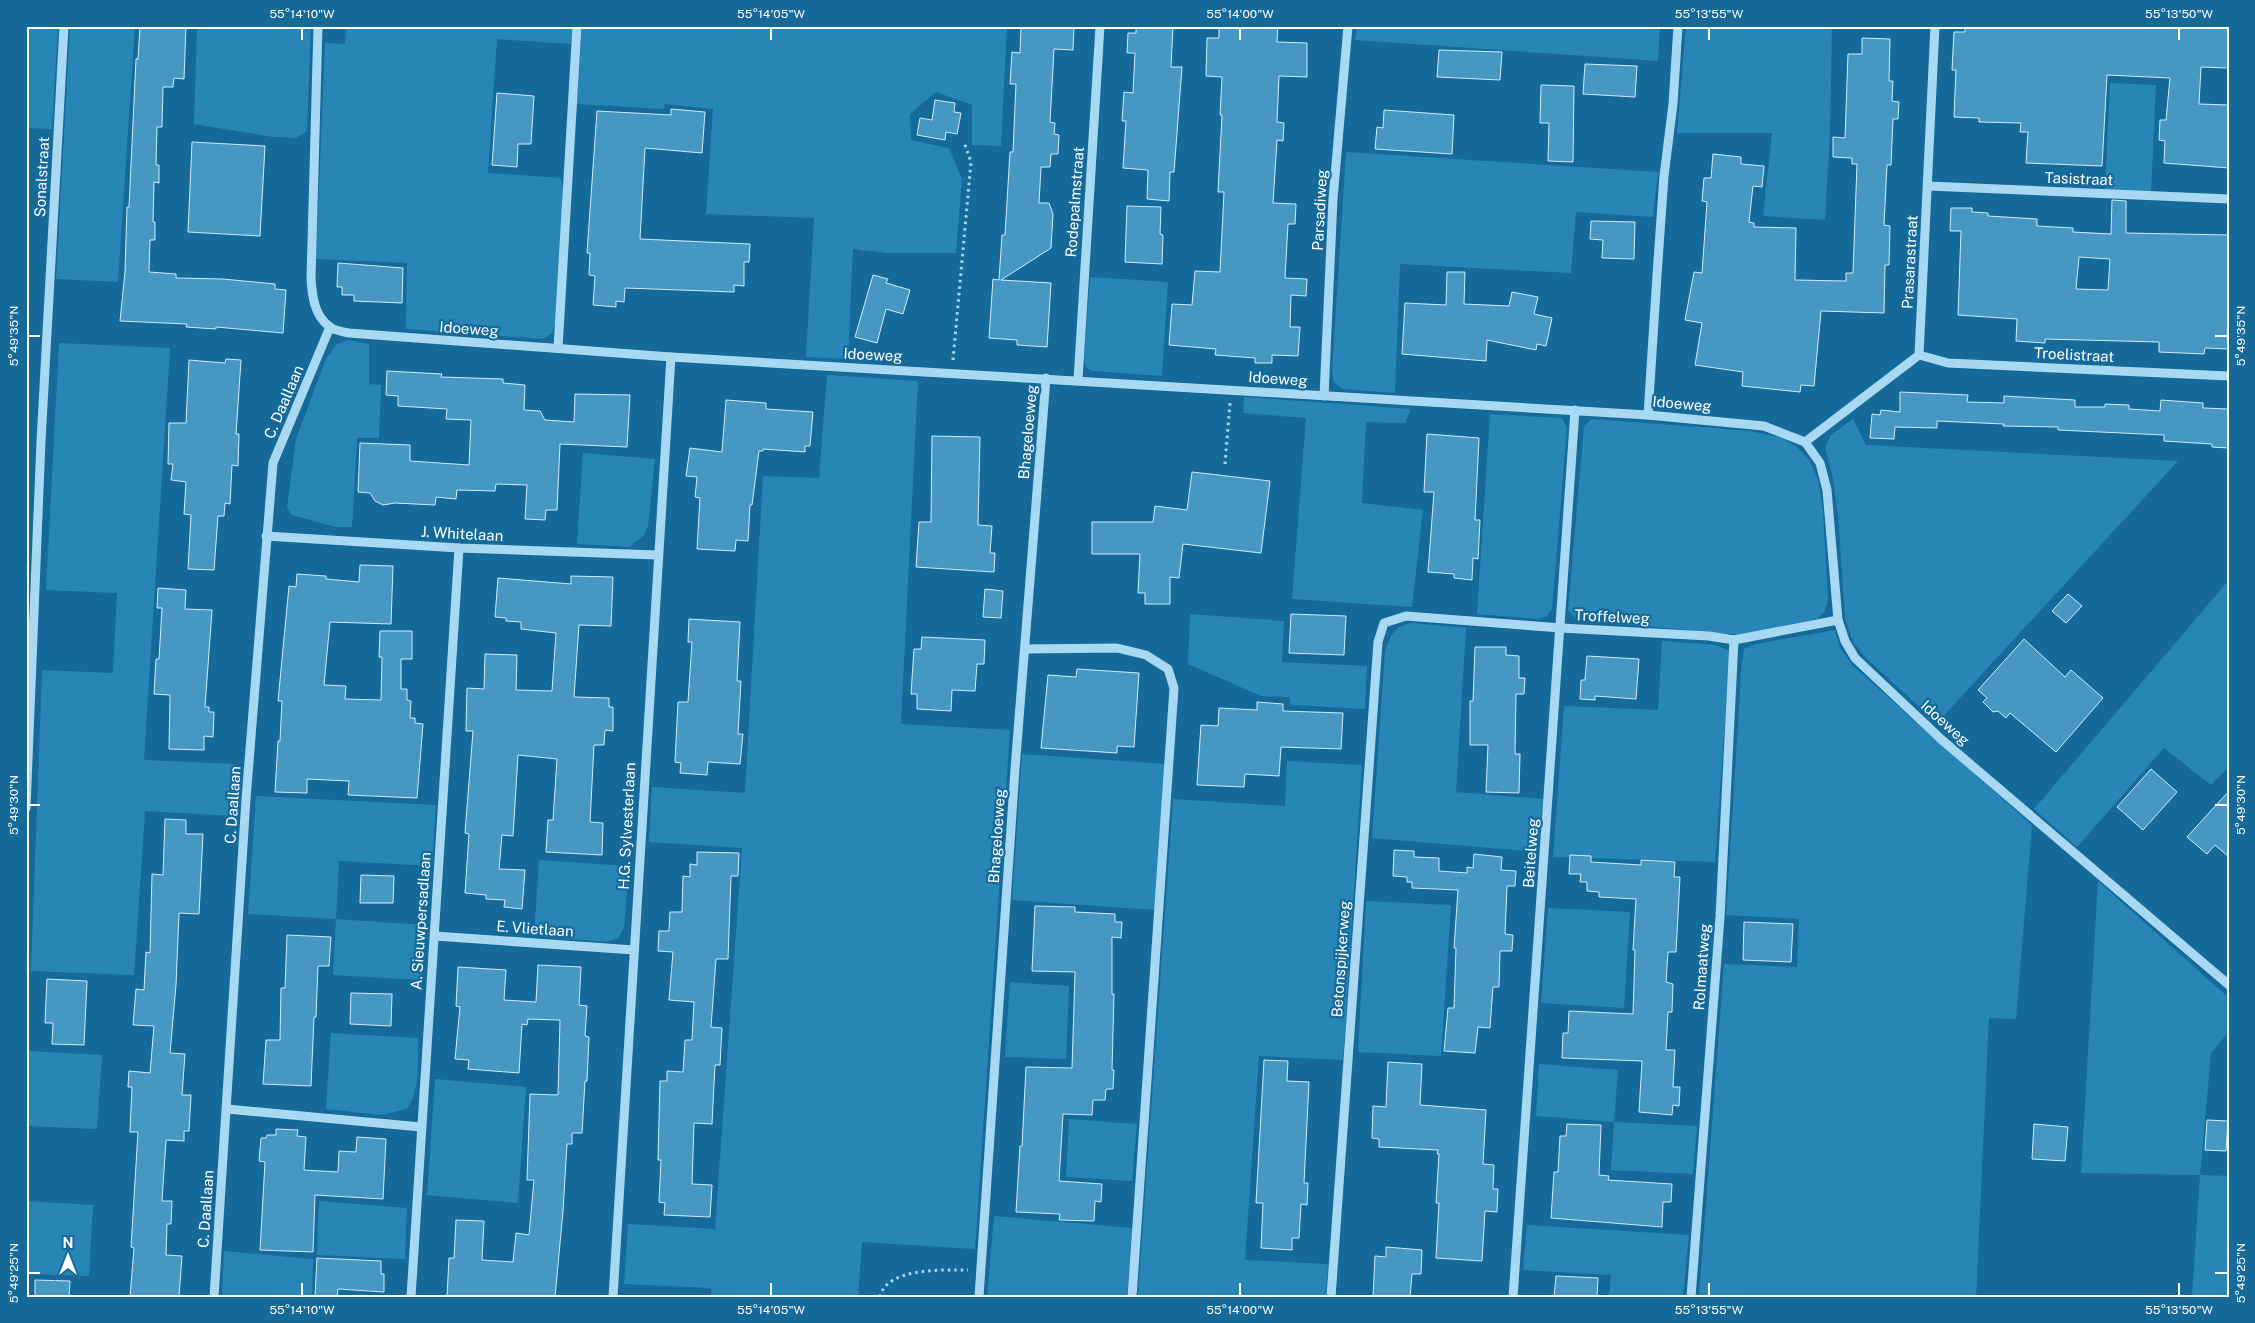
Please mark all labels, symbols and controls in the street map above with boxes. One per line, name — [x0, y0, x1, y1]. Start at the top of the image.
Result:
text: 55°14'10"W — [269, 7, 335, 21]
text: 55°14'05"W — [737, 7, 806, 21]
text: 55°14'00"W — [1206, 7, 1274, 21]
text: 55°13'55"W — [1675, 7, 1744, 21]
text: 55°13'50"W — [2145, 7, 2214, 21]
street label: Sonalstraat — [31, 136, 52, 218]
street label: Rodepalmstraat — [1062, 146, 1087, 258]
street label: Parsadiweg — [1309, 169, 1330, 251]
street label: Tasistraat — [2045, 169, 2114, 188]
street label: Prasarastraat — [1899, 214, 1920, 309]
text: 5°49'35"N — [7, 306, 21, 366]
text: 5°49'35"N — [2234, 306, 2248, 366]
street label: Idoeweg — [439, 318, 499, 339]
street label: Idoeweg — [843, 344, 903, 365]
street label: Troelistraat — [2034, 344, 2115, 365]
street label: C. Daallaan — [260, 363, 307, 441]
street label: Idoeweg — [1248, 368, 1308, 389]
street label: Bhageloeweg — [1015, 384, 1040, 480]
street label: Idoeweg — [1652, 392, 1712, 415]
street label: J. Whitelaan — [420, 523, 504, 544]
street label: Troffelweg — [1574, 606, 1650, 627]
street label: Idoeweg — [1918, 696, 1973, 749]
street label: H.G. Sylvesterlaan — [615, 762, 638, 890]
street label: C. Daallaan — [221, 765, 244, 845]
text: 5°49'30"N — [7, 775, 21, 835]
text: 5°49'30"N — [2234, 775, 2248, 835]
street label: Bhageloeweg — [985, 788, 1008, 884]
street label: Beitelweg — [1520, 817, 1541, 888]
street label: A. Sieuwpersadlaan — [407, 851, 434, 990]
street label: Betonspijkerweg — [1328, 900, 1353, 1018]
street label: E. Vlietlaan — [496, 917, 574, 940]
street label: Rolmaatweg — [1690, 923, 1713, 1011]
street label: C. Daallaan — [194, 1169, 217, 1249]
north arrow — [42, 1230, 92, 1280]
text: N — [63, 1235, 73, 1251]
text: 5°49'25"N — [7, 1243, 21, 1303]
text: 5°49'25"N — [2234, 1243, 2248, 1303]
text: 55°14'10"W — [269, 1303, 335, 1317]
text: 55°14'05"W — [737, 1303, 806, 1317]
text: 55°14'00"W — [1206, 1303, 1274, 1317]
text: 55°13'55"W — [1675, 1303, 1744, 1317]
text: 55°13'50"W — [2145, 1303, 2214, 1317]

